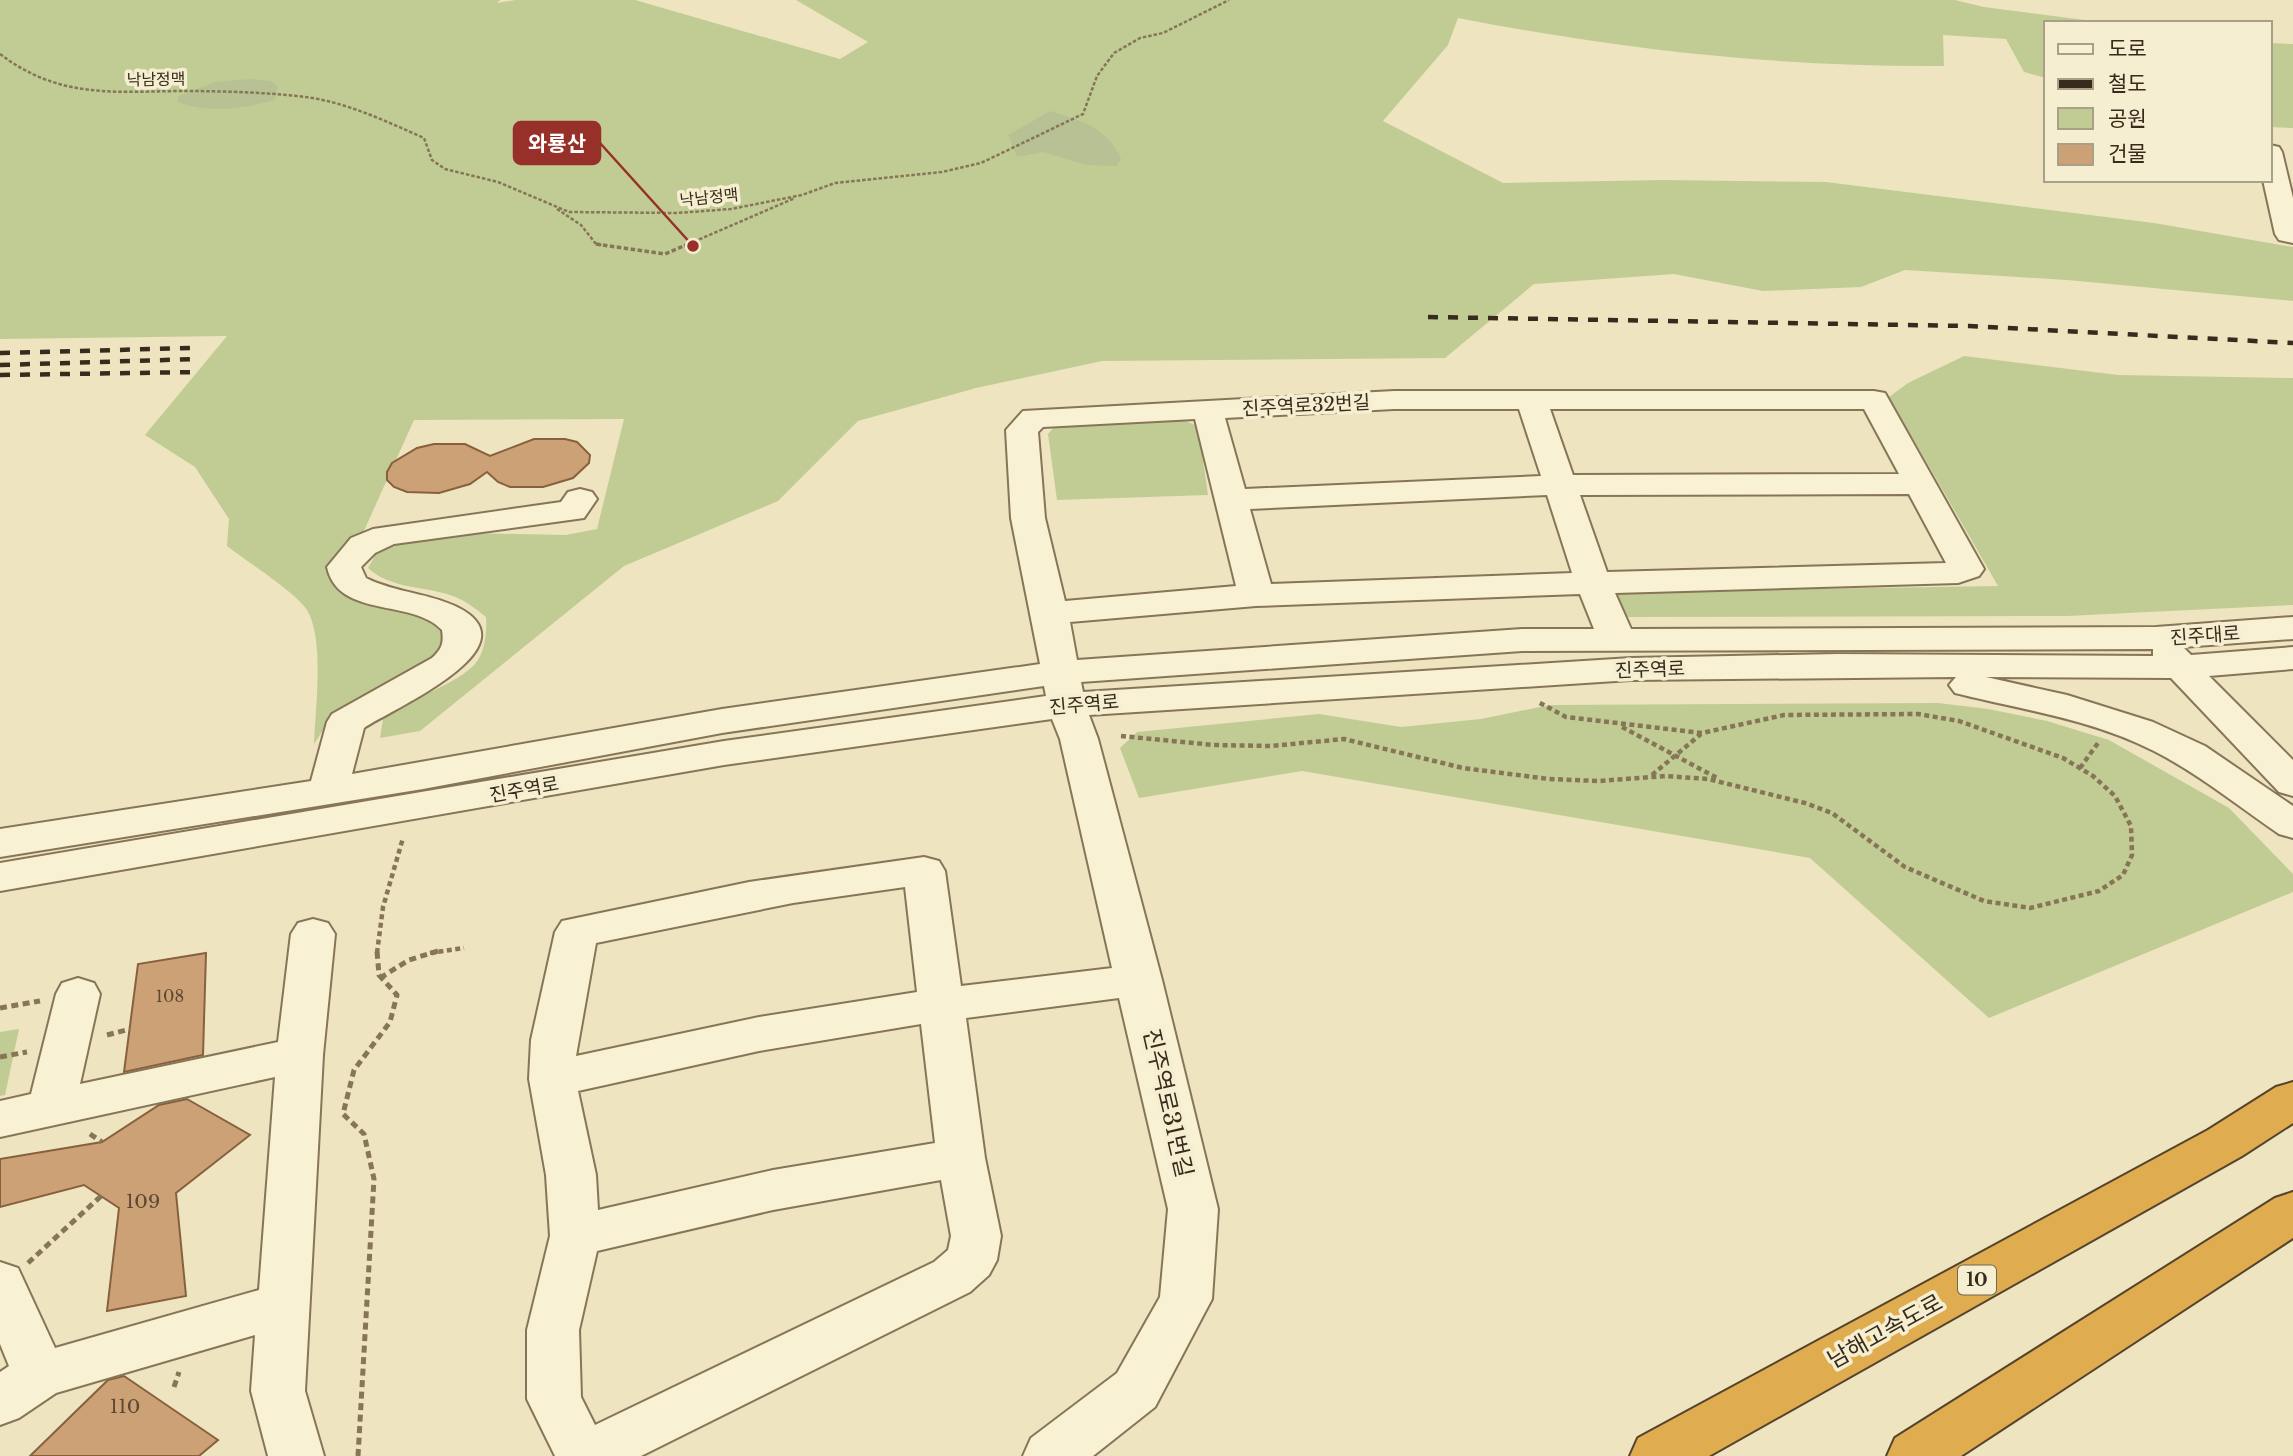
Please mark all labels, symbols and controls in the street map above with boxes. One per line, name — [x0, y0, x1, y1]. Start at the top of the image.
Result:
legend — [2044, 21, 2272, 182]
text: 도로 — [2108, 36, 2147, 62]
street label: 낙남정맥 — [126, 68, 186, 90]
text: 철도 — [2108, 71, 2147, 97]
text: 공원 — [2108, 106, 2147, 132]
callout: 와룡산 — [514, 122, 600, 164]
text: 와룡산 — [528, 131, 586, 157]
text: 건물 — [2108, 141, 2147, 167]
street label: 낙남정맥 — [679, 184, 739, 210]
street label: 진주역로32번길 — [1241, 391, 1371, 420]
street label: 진주대로 — [2169, 622, 2241, 649]
street label: 진주역로 — [1615, 657, 1685, 682]
street label: 진주역로 — [1048, 690, 1120, 719]
street label: 진주역로 — [488, 772, 561, 807]
house number: 108 — [156, 986, 184, 1006]
street label: 진주역로31번길 — [1137, 1026, 1199, 1180]
house number: 109 — [126, 1190, 160, 1213]
road number: 10 — [1958, 1266, 1996, 1294]
street label: 남해고속도로 — [1823, 1288, 1947, 1374]
house number: 110 — [110, 1395, 140, 1418]

